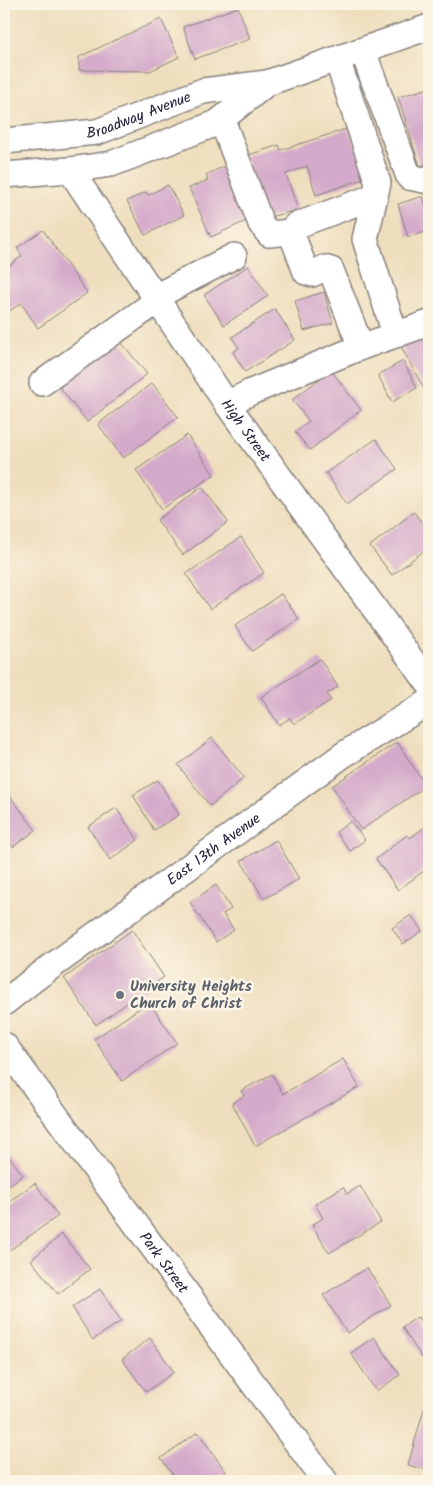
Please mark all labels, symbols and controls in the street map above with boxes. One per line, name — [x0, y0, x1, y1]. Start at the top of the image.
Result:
street label: Broadway Avenue — [85, 86, 195, 146]
street label: High Street — [214, 394, 276, 467]
street label: East 13th Avenue — [162, 807, 266, 892]
place label: University Heights Church of Christ — [130, 975, 252, 1016]
marker: University Heights Church of Christ — [114, 989, 126, 1001]
street label: Park Street — [132, 1227, 194, 1299]

